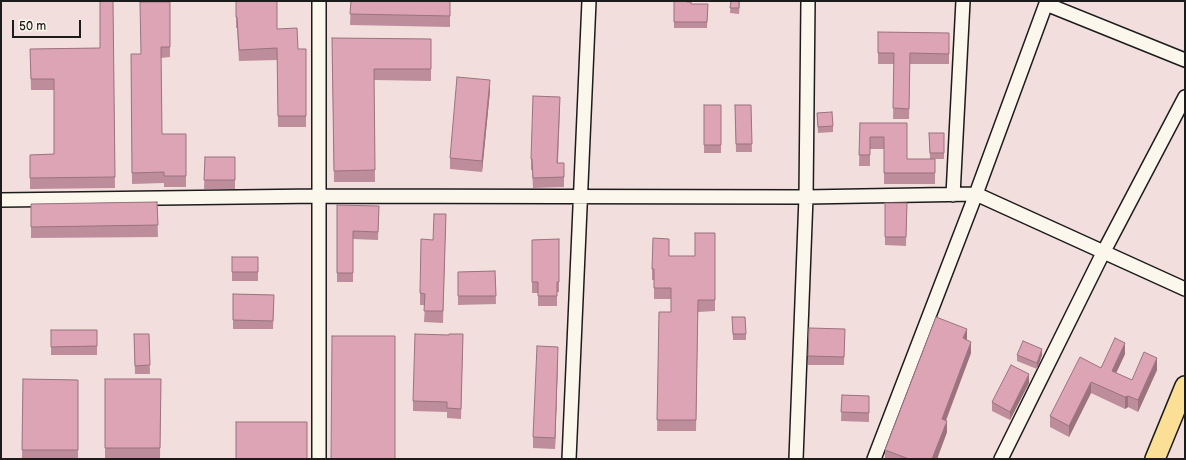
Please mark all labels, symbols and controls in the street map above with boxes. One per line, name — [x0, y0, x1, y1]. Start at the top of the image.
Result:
scale bar — [14, 12, 83, 38]
text: 50 m — [19, 19, 46, 34]

